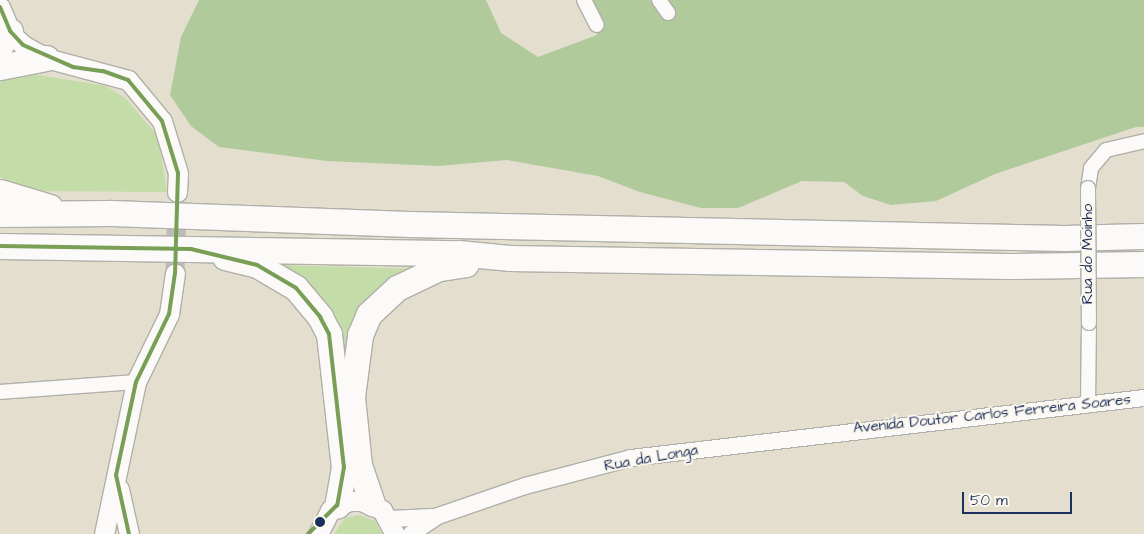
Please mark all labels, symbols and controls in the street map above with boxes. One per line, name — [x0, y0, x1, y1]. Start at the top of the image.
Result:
street label: Rua do Moinho — [1079, 204, 1097, 304]
street label: Avenida Doutor Carlos Ferreira Soares — [852, 390, 1132, 438]
street label: Rua da Longa — [603, 441, 699, 475]
scale bar — [964, 482, 1074, 514]
text: 50 m — [970, 490, 1008, 511]
unlabelled marker — [315, 517, 325, 527]

